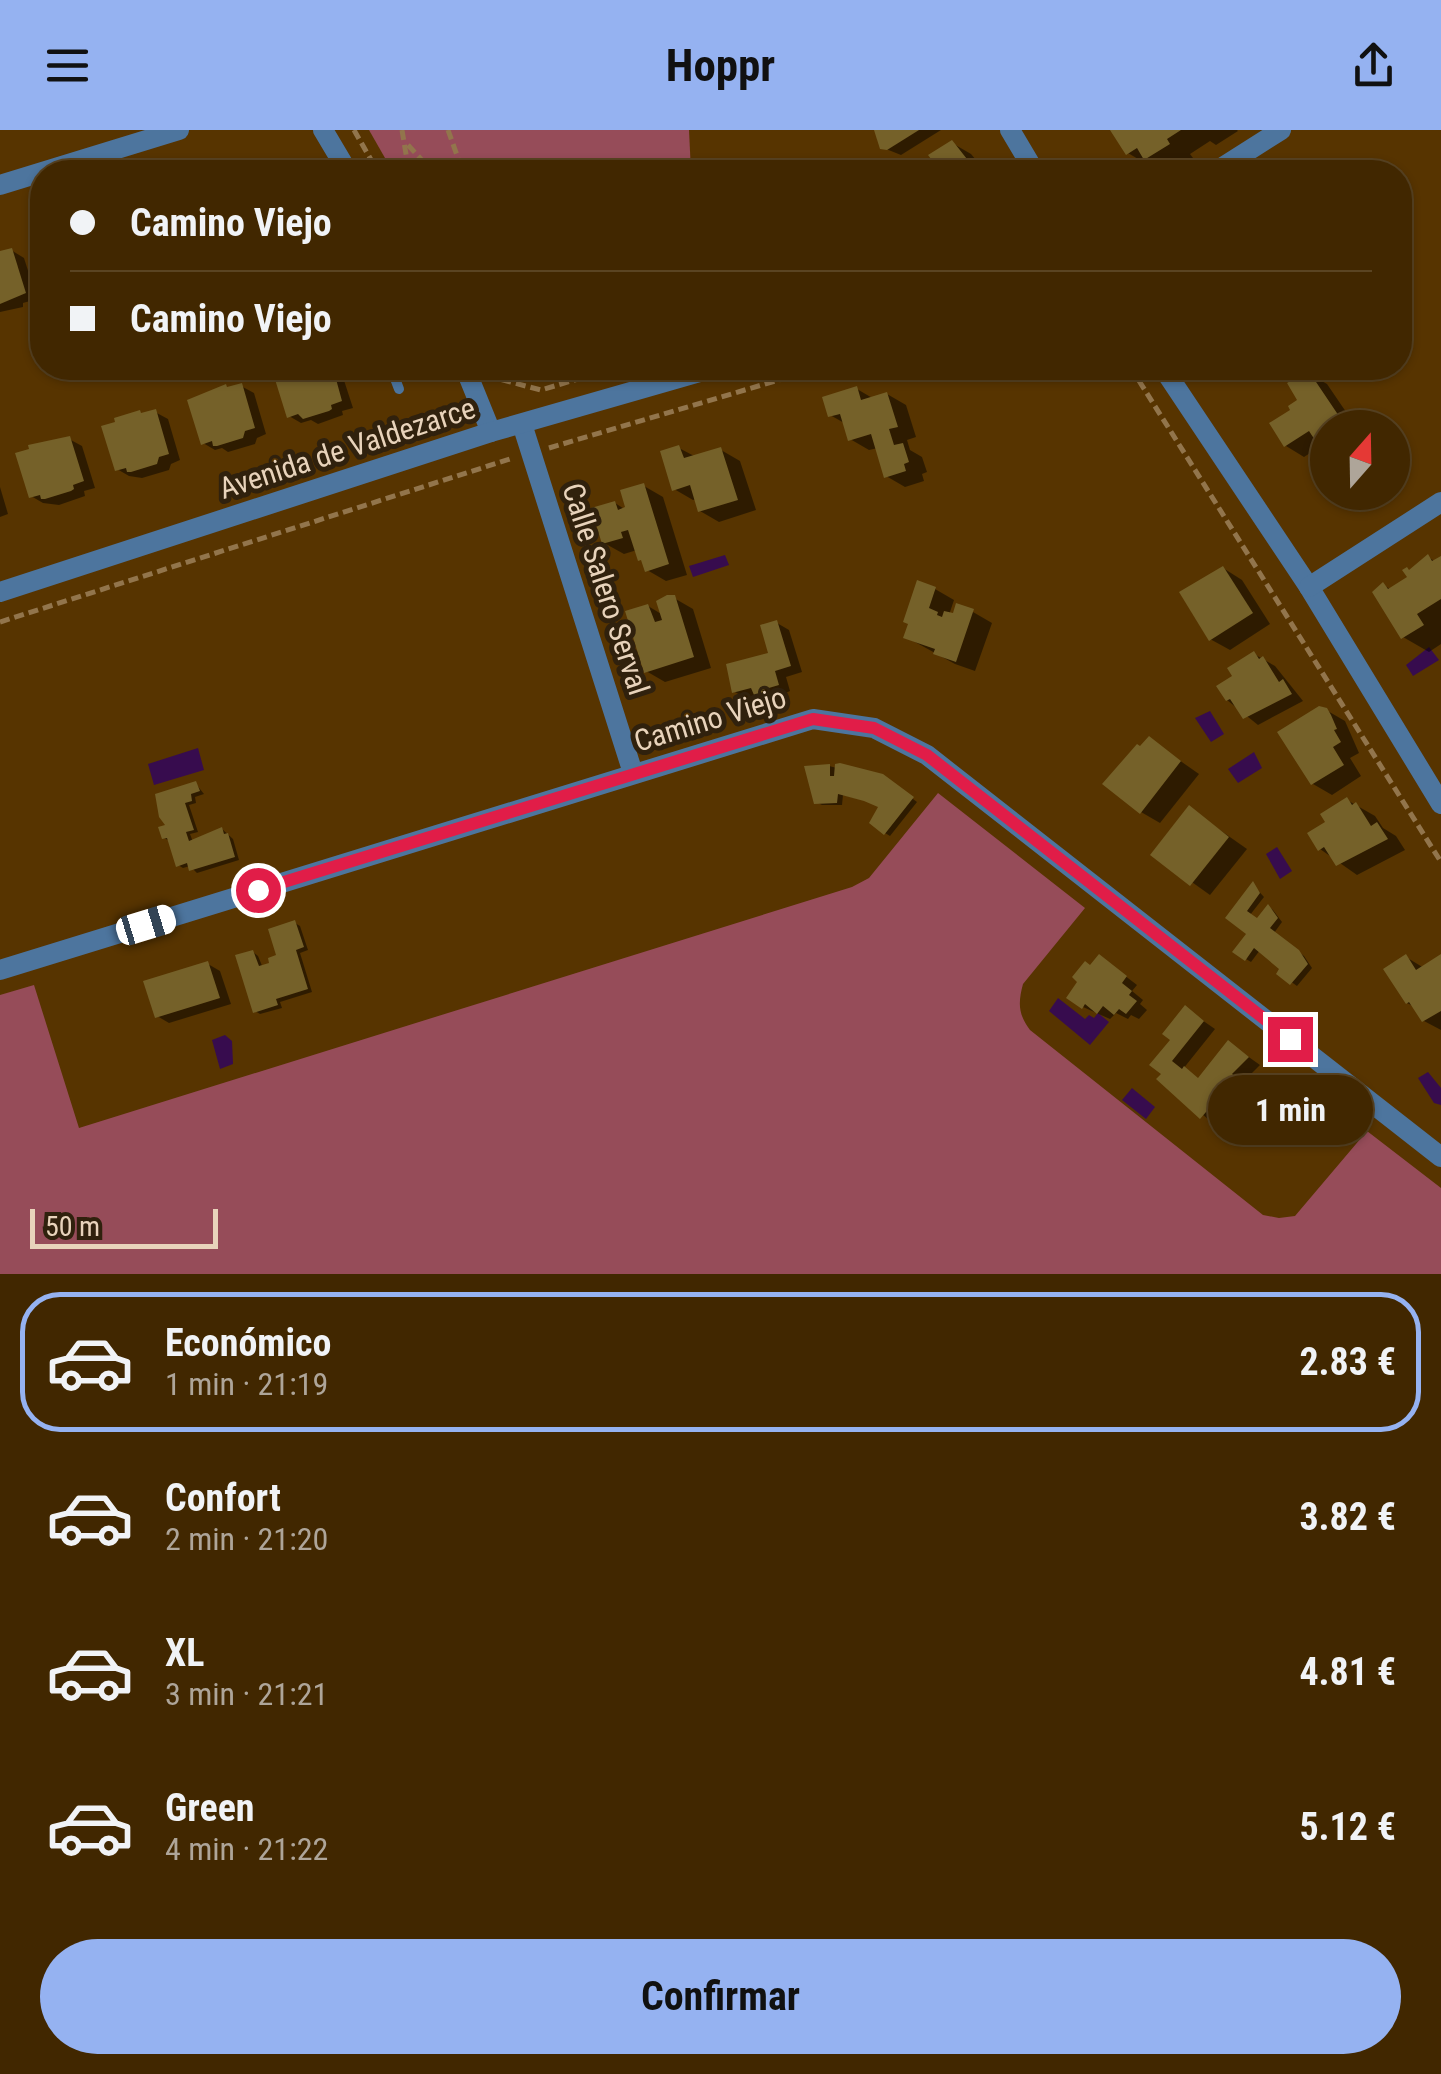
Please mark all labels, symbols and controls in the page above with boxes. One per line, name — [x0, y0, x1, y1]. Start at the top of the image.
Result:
icon: menu — [40, 38, 95, 93]
icon: share — [1346, 38, 1401, 93]
text: Hoppr — [666, 39, 775, 92]
text: Camino Viejo — [130, 201, 332, 245]
text: Camino Viejo — [130, 297, 332, 341]
street label: Avenida de Valdezarce — [214, 390, 480, 506]
north arrow — [1310, 410, 1410, 510]
map controls — [1310, 410, 1410, 510]
street label: Calle Salero Serval — [555, 479, 657, 699]
street label: Camino Viejo — [630, 679, 790, 759]
route start — [236, 868, 281, 913]
car — [113, 902, 179, 948]
route end — [1268, 1017, 1313, 1062]
callout: 1 min — [1208, 1074, 1372, 1144]
text: 1 min — [1255, 1091, 1326, 1129]
scale bar — [30, 1204, 218, 1248]
text: 50 m — [45, 1210, 100, 1243]
icon: car — [45, 1317, 135, 1407]
text: Económico — [165, 1321, 331, 1365]
text: 2.83 € — [1299, 1340, 1396, 1384]
text: 1 min · 21:19 — [165, 1365, 328, 1403]
icon: car — [45, 1472, 135, 1562]
text: Confort — [165, 1476, 281, 1520]
text: 3.82 € — [1299, 1495, 1396, 1539]
text: 2 min · 21:20 — [165, 1520, 328, 1558]
icon: car — [45, 1627, 135, 1717]
text: XL — [165, 1631, 204, 1675]
text: 4.81 € — [1299, 1650, 1396, 1694]
text: 3 min · 21:21 — [165, 1675, 328, 1713]
icon: car — [45, 1782, 135, 1872]
text: Green — [165, 1786, 255, 1830]
text: 5.12 € — [1299, 1805, 1396, 1849]
text: 4 min · 21:22 — [165, 1830, 328, 1868]
button: Confirmar — [40, 1939, 1401, 2054]

